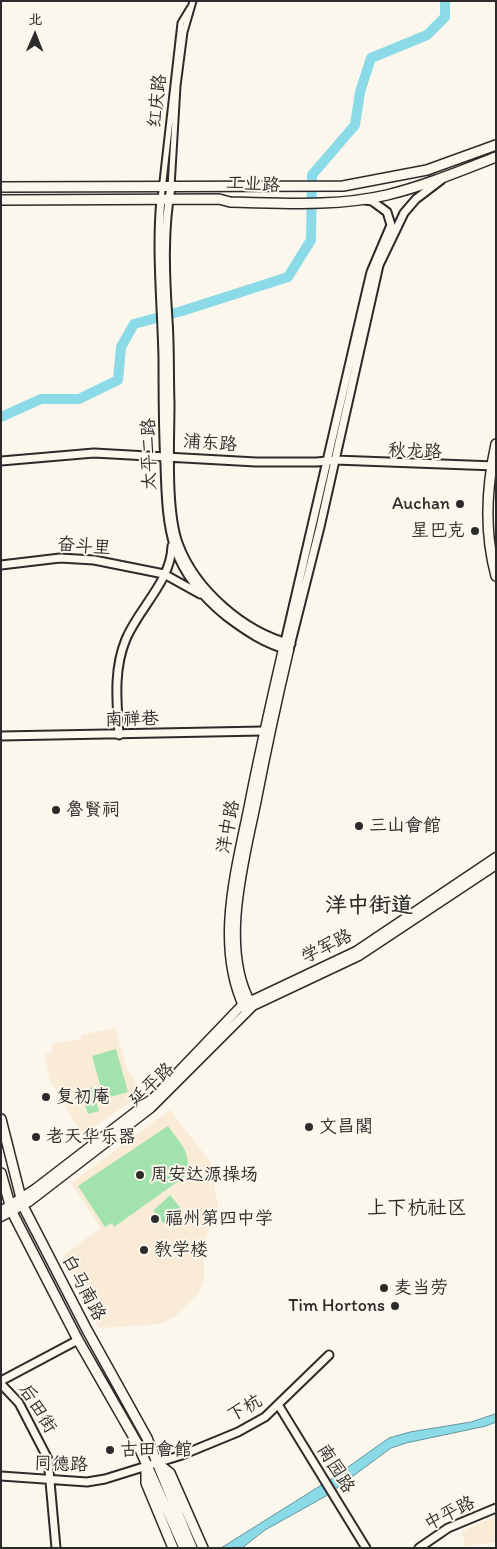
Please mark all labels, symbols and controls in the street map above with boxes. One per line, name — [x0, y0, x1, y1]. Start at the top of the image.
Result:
north arrow — [10, 10, 60, 60]
text: 北 — [28, 11, 42, 28]
street label: 红庆路 — [144, 73, 172, 129]
street label: 工业路 — [225, 173, 281, 197]
street label: 太平二路 — [139, 418, 161, 490]
street label: 浦东路 — [182, 431, 238, 457]
street label: 秋龙路 — [388, 440, 442, 464]
place label: Auchan — [392, 493, 450, 515]
marker: Auchan — [454, 498, 466, 510]
place label: 星巴克 — [411, 520, 465, 542]
marker: 星巴克 — [469, 525, 481, 537]
street label: 奋斗里 — [56, 534, 112, 560]
street label: 南禅巷 — [105, 709, 159, 731]
street label: 洋中路 — [213, 798, 245, 856]
place label: 魯賢祠 — [66, 799, 120, 821]
marker: 魯賢祠 — [50, 804, 62, 816]
place label: 三山會館 — [369, 815, 441, 837]
marker: 三山會館 — [353, 820, 365, 832]
district label: 洋中街道 — [325, 893, 413, 919]
street label: 学军路 — [298, 925, 356, 969]
street label: 延平路 — [125, 1059, 179, 1111]
place label: 复初庵 — [56, 1086, 110, 1108]
marker: 复初庵 — [40, 1091, 52, 1103]
place label: 文昌閣 — [319, 1116, 373, 1138]
marker: 文昌閣 — [303, 1121, 315, 1133]
place label: 老天华乐器 — [46, 1126, 136, 1148]
marker: 老天华乐器 — [30, 1131, 42, 1143]
place label: 周安达源操场 — [150, 1164, 258, 1186]
marker: 周安达源操场 — [134, 1169, 146, 1181]
district label: 上下杭社区 — [367, 1197, 467, 1221]
place label: 福州第四中学 — [165, 1208, 273, 1230]
marker: 福州第四中学 — [149, 1213, 161, 1225]
place label: 教学楼 — [154, 1239, 208, 1261]
marker: 教学楼 — [138, 1244, 150, 1256]
street label: 白马南路 — [57, 1251, 109, 1325]
place label: 麦当劳 — [394, 1277, 448, 1299]
marker: 麦当劳 — [378, 1282, 390, 1294]
place label: Tim Hortons — [288, 1295, 385, 1317]
marker: Tim Hortons — [389, 1300, 401, 1312]
street label: 后田街 — [14, 1380, 60, 1438]
street label: 下杭 — [224, 1391, 266, 1427]
place label: 古田會館 — [120, 1439, 192, 1461]
street label: 南园路 — [312, 1440, 358, 1498]
marker: 古田會館 — [104, 1444, 116, 1456]
street label: 同德路 — [34, 1453, 88, 1477]
street label: 中平路 — [421, 1492, 479, 1536]

